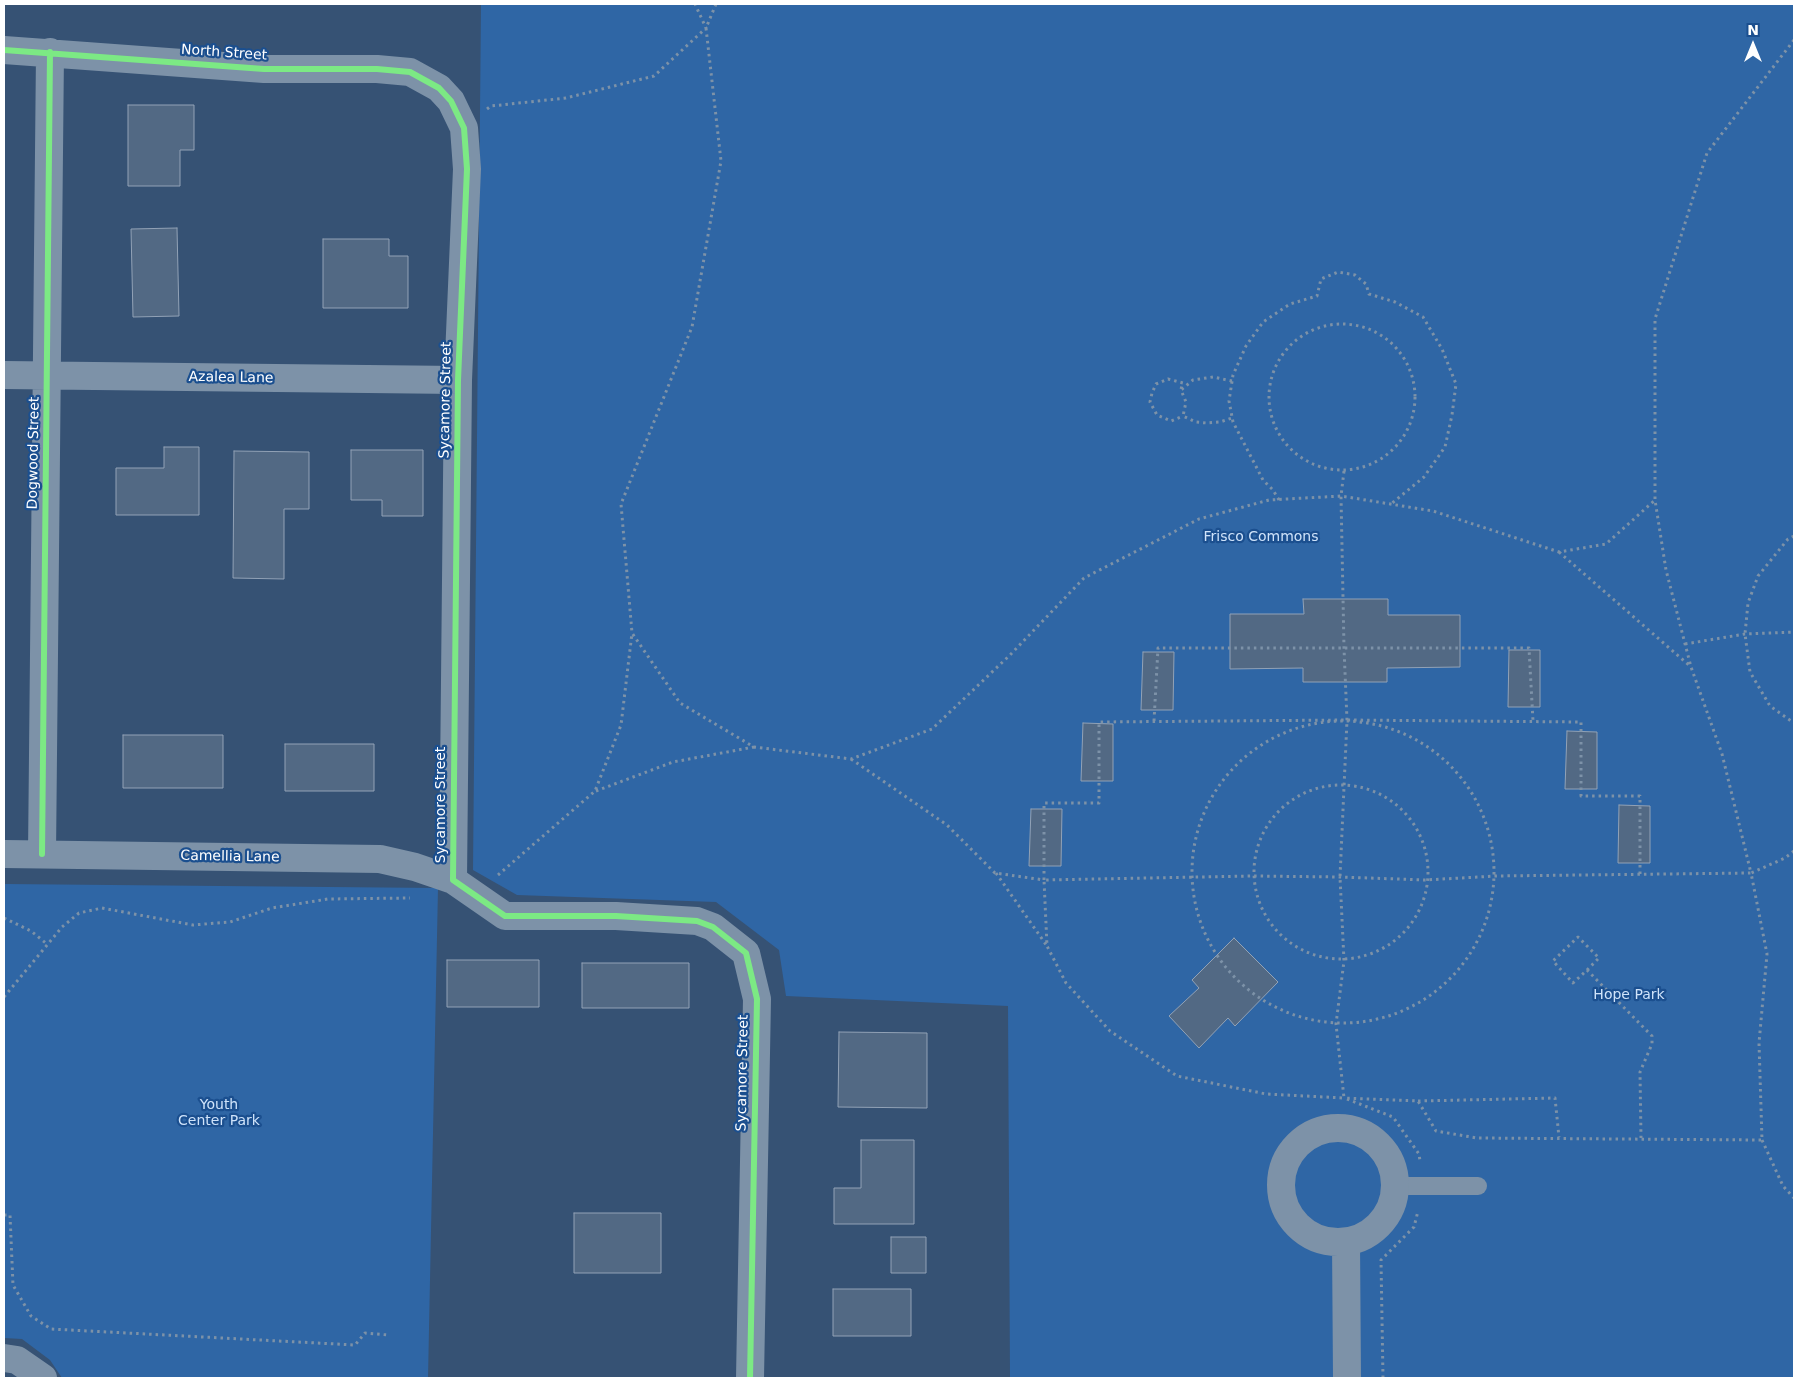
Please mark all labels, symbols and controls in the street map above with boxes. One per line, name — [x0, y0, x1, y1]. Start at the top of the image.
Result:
north arrow — [1728, 20, 1778, 70]
text: N — [1747, 22, 1759, 38]
street label: North Street — [180, 42, 268, 64]
street label: Sycamore Street — [437, 342, 455, 458]
street label: Azalea Lane — [188, 369, 274, 387]
street label: Dogwood Street — [25, 397, 43, 509]
park label: Frisco Commons — [1203, 529, 1319, 545]
street label: Sycamore Street — [433, 747, 449, 863]
street label: Camellia Lane — [180, 848, 280, 866]
park label: Hope Park — [1593, 987, 1665, 1003]
street label: Sycamore Street — [734, 1015, 752, 1131]
park label: Youth Center Park — [178, 1097, 260, 1130]

